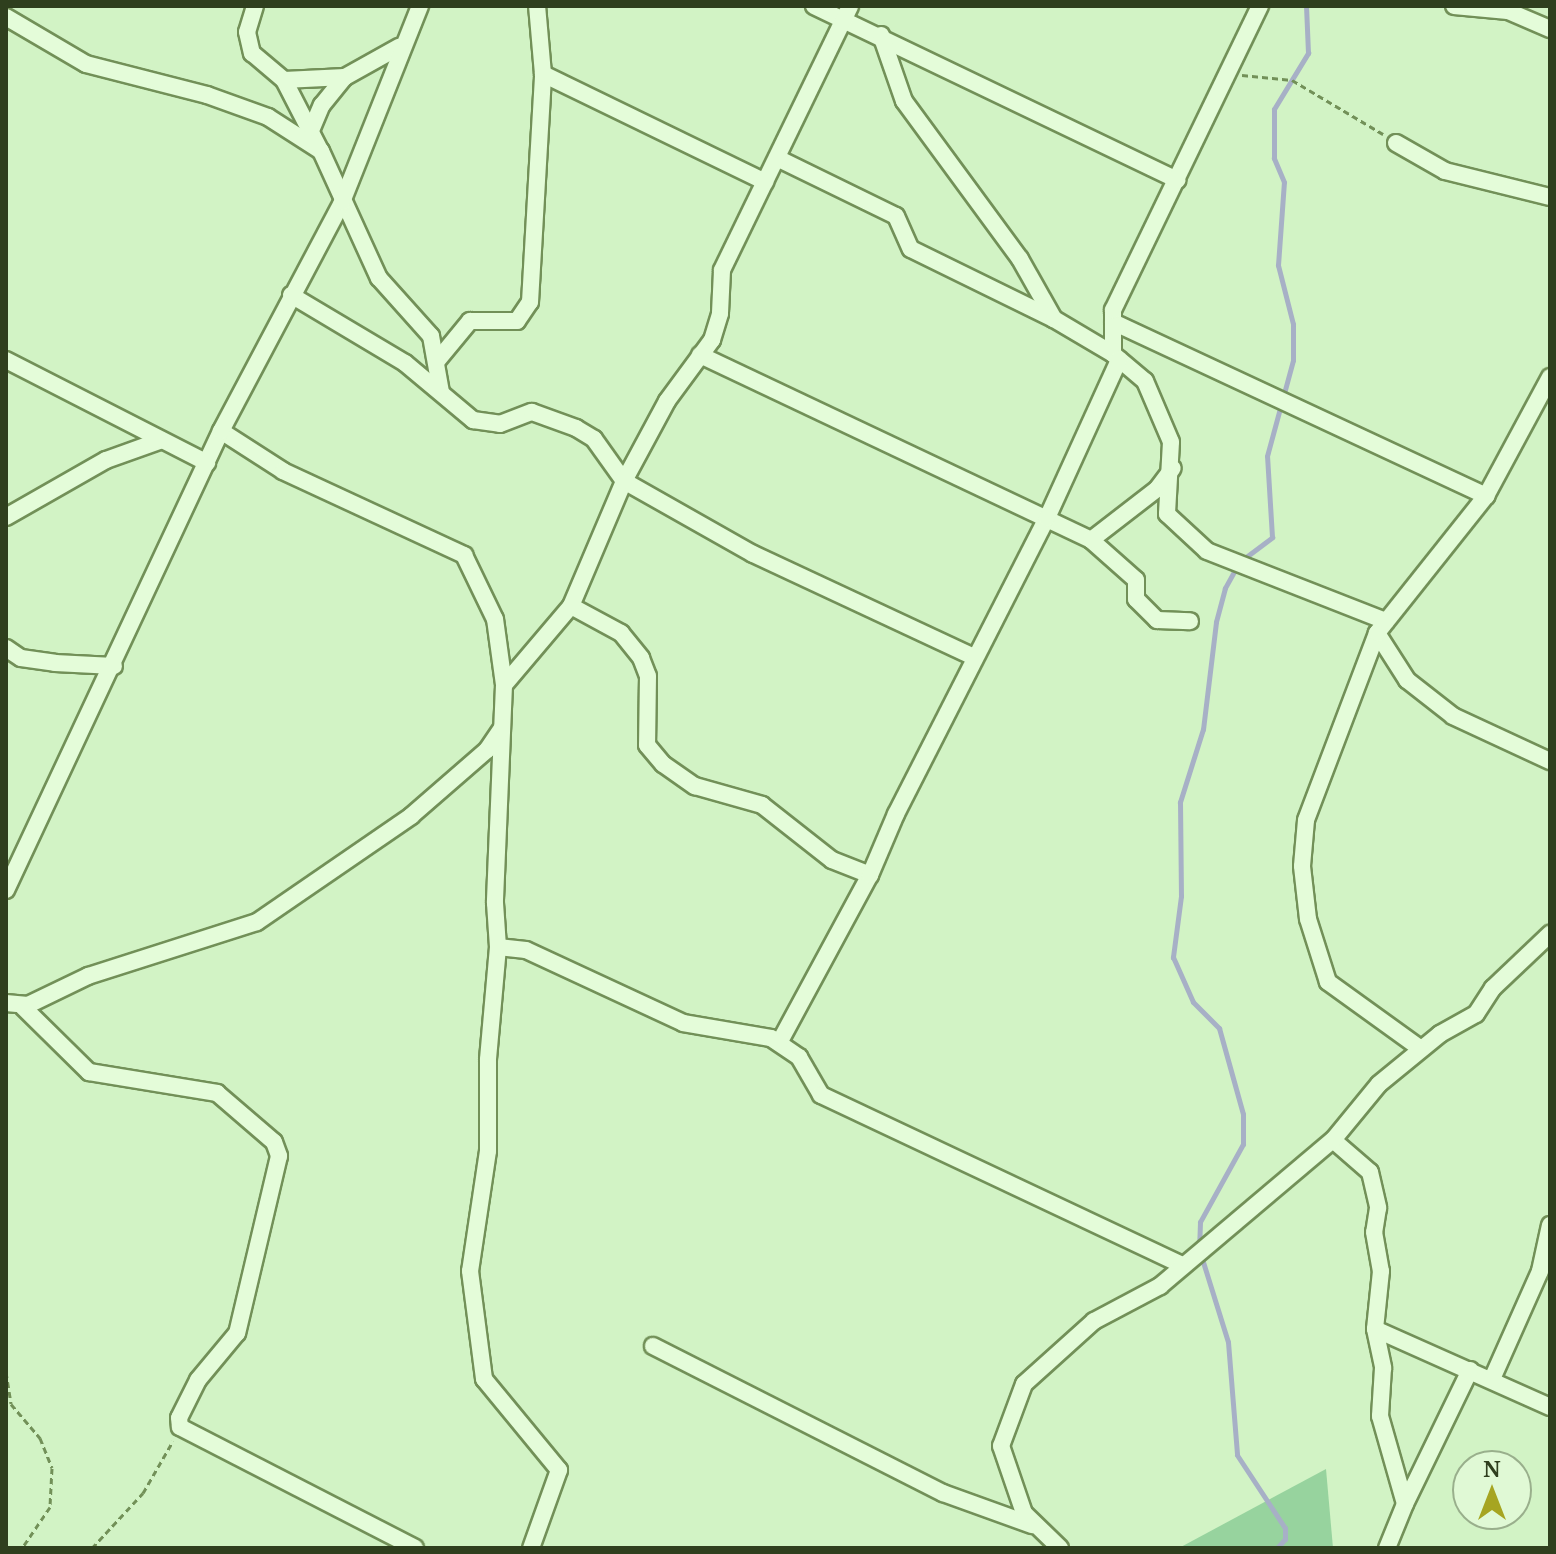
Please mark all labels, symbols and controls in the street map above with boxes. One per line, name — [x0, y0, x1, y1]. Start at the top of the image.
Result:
north arrow — [1452, 1450, 1532, 1530]
text: N — [1483, 1453, 1501, 1483]

